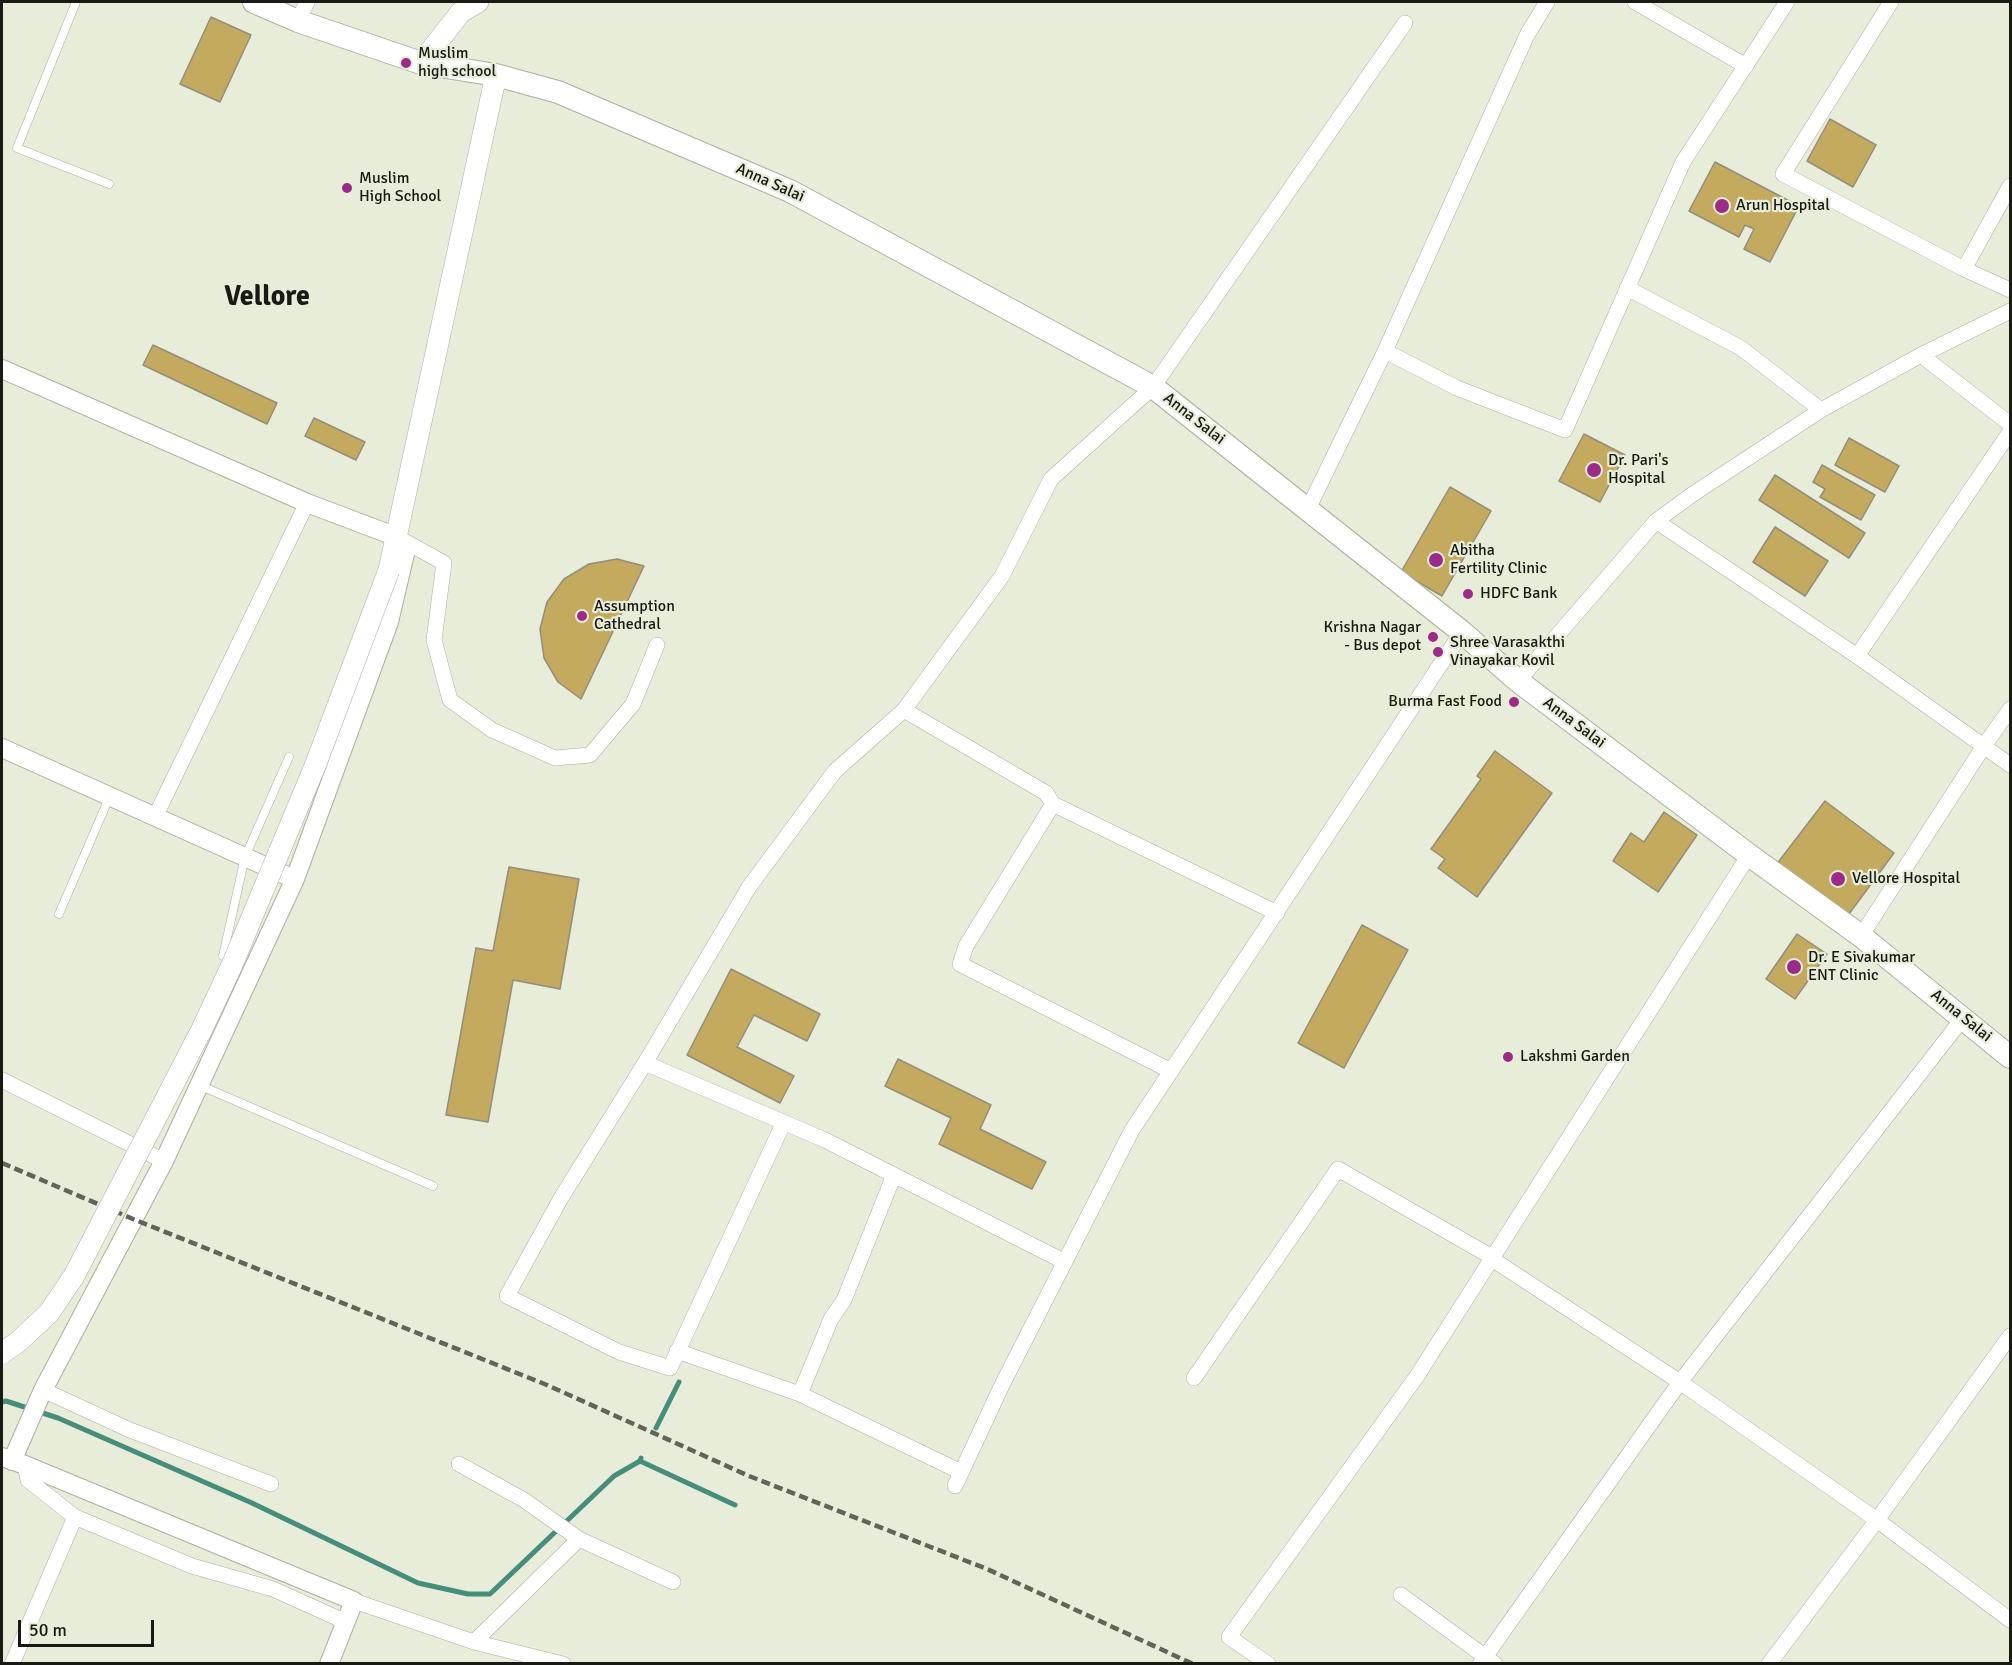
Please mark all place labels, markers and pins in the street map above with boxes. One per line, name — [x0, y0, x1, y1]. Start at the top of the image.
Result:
place label: Muslim high school — [418, 44, 496, 82]
marker: Muslim high school — [399, 56, 413, 70]
place label: Muslim High School — [359, 169, 441, 207]
marker: Muslim High School — [340, 181, 354, 195]
place label: Arun Hospital — [1736, 196, 1830, 216]
marker: Arun Hospital — [1713, 197, 1731, 215]
place label: Dr. Pari's Hospital — [1608, 451, 1669, 489]
marker: Dr. Pari's Hospital — [1585, 461, 1603, 479]
place label: Abitha Fertility Clinic — [1450, 541, 1547, 579]
marker: Abitha Fertility Clinic — [1427, 551, 1445, 569]
place label: HDFC Bank — [1480, 584, 1557, 604]
marker: HDFC Bank — [1461, 587, 1475, 601]
place label: Assumption Cathedral — [594, 597, 675, 635]
marker: Assumption Cathedral — [575, 609, 589, 623]
place label: Krishna Nagar - Bus depot — [1324, 618, 1421, 656]
marker: Krishna Nagar - Bus depot — [1426, 630, 1440, 644]
place label: Shree Varasakthi Vinayakar Kovil — [1450, 633, 1565, 671]
marker: Shree Varasakthi Vinayakar Kovil — [1431, 645, 1445, 659]
place label: Burma Fast Food — [1388, 692, 1502, 712]
marker: Burma Fast Food — [1507, 695, 1521, 709]
place label: Vellore Hospital — [1852, 869, 1960, 889]
marker: Vellore Hospital — [1829, 870, 1847, 888]
place label: Dr. E Sivakumar ENT Clinic — [1808, 948, 1915, 986]
marker: Dr. E Sivakumar ENT Clinic — [1785, 958, 1803, 976]
place label: Lakshmi Garden — [1520, 1047, 1630, 1067]
marker: Lakshmi Garden — [1501, 1050, 1515, 1064]

